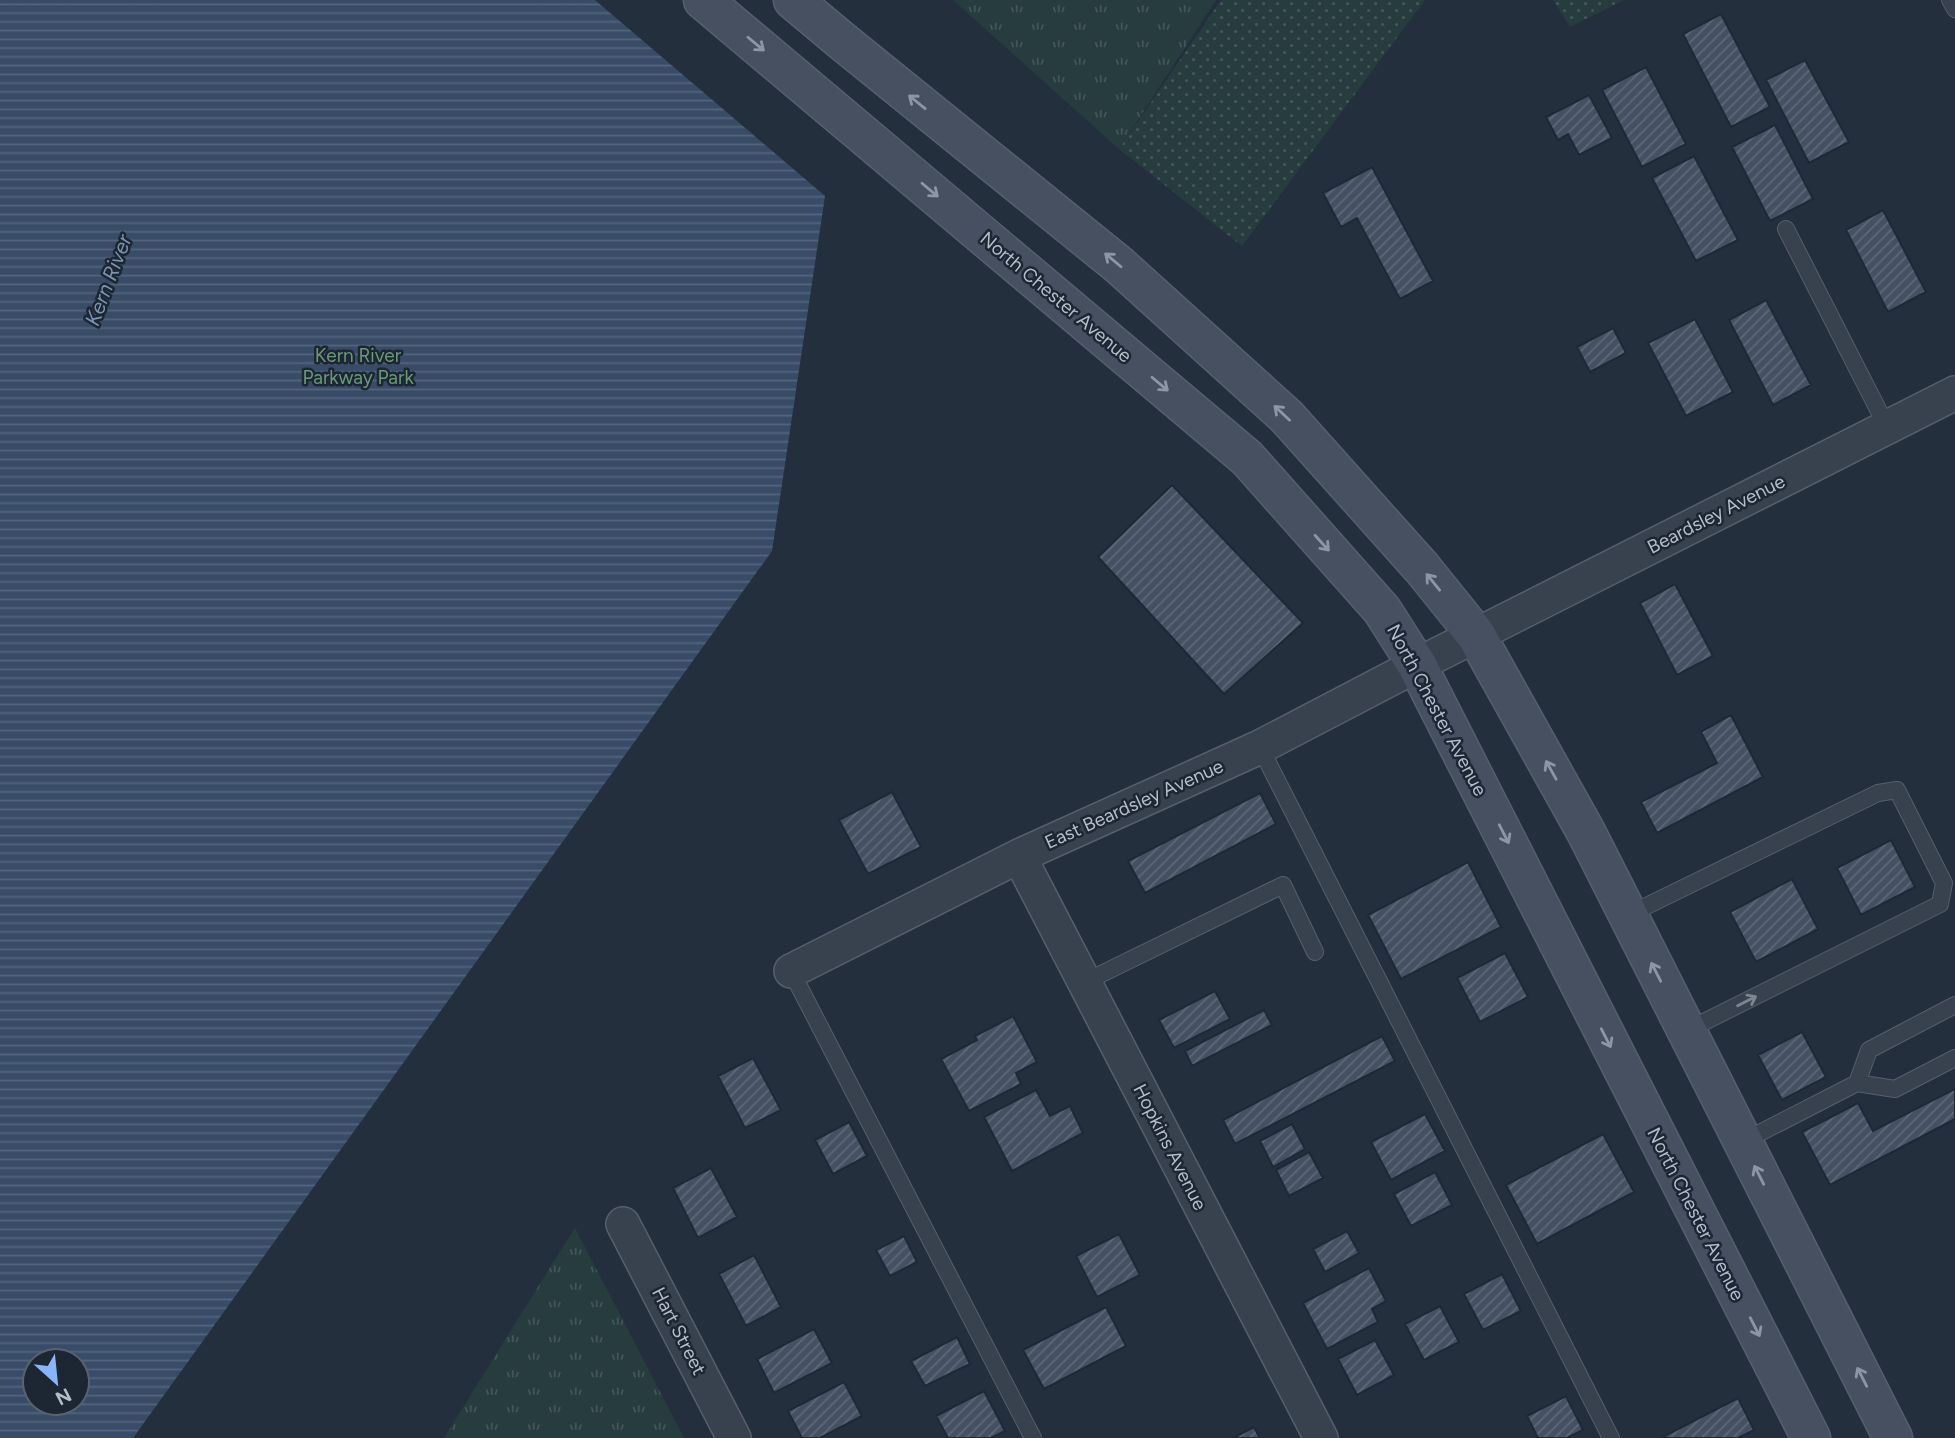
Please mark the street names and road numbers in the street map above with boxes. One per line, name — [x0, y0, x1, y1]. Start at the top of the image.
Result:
street label: North Chester Avenue — [975, 227, 1137, 367]
street label: Beardsley Avenue — [1643, 469, 1789, 559]
street label: North Chester Avenue — [1382, 620, 1492, 800]
street label: East Beardsley Avenue — [1041, 754, 1227, 854]
street label: Hopkins Avenue — [1128, 1080, 1212, 1214]
street label: North Chester Avenue — [1642, 1124, 1750, 1304]
street label: Hart Street — [647, 1283, 711, 1379]

